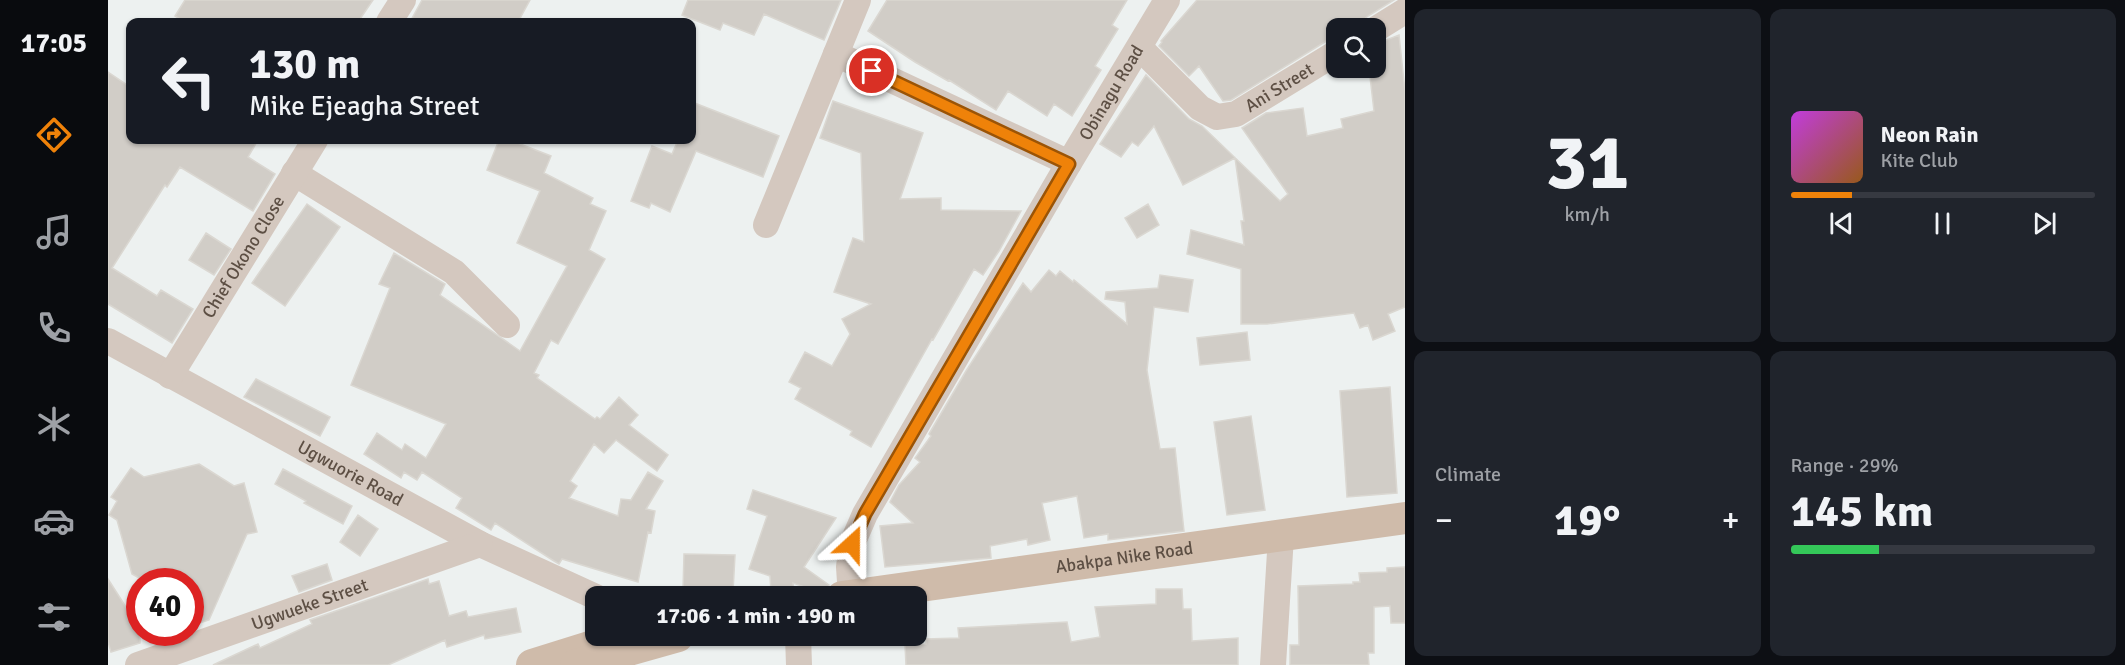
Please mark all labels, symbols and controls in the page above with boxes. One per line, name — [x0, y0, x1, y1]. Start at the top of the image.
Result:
map controls — [1326, 18, 1386, 78]
button: search — [1326, 18, 1386, 78]
text: 17:05 — [21, 27, 87, 60]
text: 130 m — [249, 39, 360, 90]
street label: Obinagu Road — [1074, 41, 1148, 144]
icon: left — [150, 42, 228, 120]
pin — [846, 45, 897, 96]
icon: arrive — [855, 54, 888, 87]
street label: Ani Street — [1241, 58, 1318, 117]
text: Mike Ejeagha Street — [249, 90, 479, 123]
icon: directions — [33, 114, 75, 156]
text: 31 — [1545, 115, 1629, 211]
text: Neon Rain — [1881, 121, 1978, 148]
text: Kite Club — [1881, 148, 1958, 173]
street label: Chief Okono Close — [197, 191, 289, 322]
text: km/h — [1565, 202, 1610, 227]
icon: previous — [1825, 207, 1858, 240]
icon: pause — [1926, 207, 1959, 240]
icon: next — [2028, 207, 2061, 240]
icon: music — [33, 211, 75, 253]
icon: phone — [33, 307, 75, 349]
icon: climate — [33, 403, 75, 445]
street label: Ugwuorie Road — [294, 435, 407, 511]
text: Range · 29% — [1791, 453, 1899, 478]
text: Climate — [1435, 462, 1501, 487]
text: 145 km — [1791, 484, 1933, 539]
text: 19° — [1554, 493, 1621, 548]
icon: car — [33, 500, 75, 542]
text: − — [1435, 500, 1453, 541]
text: + — [1722, 500, 1739, 541]
position arrow — [820, 512, 884, 576]
street label: Abakpa Nike Road — [1054, 537, 1194, 578]
speed limit sign: 40 — [126, 568, 204, 646]
street label: Ugwueke Street — [248, 574, 371, 635]
icon: filters — [33, 596, 75, 638]
text: 17:06 · 1 min · 190 m — [656, 602, 856, 629]

